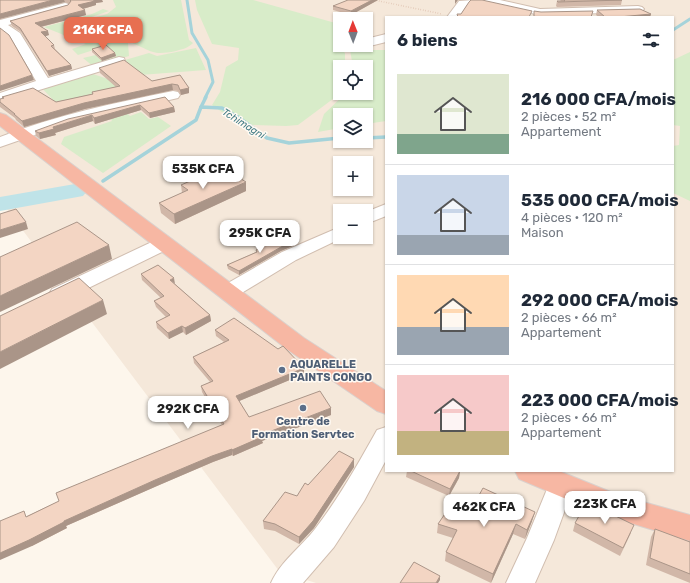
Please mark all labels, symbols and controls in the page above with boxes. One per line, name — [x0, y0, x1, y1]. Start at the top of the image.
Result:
north arrow — [333, 12, 373, 52]
map controls — [333, 12, 373, 244]
pin: 216K CFA — [62, 17, 144, 51]
text: 216K CFA — [73, 22, 133, 37]
icon: filters — [640, 29, 662, 51]
text: 6 biens — [397, 30, 458, 50]
button: locate — [333, 60, 373, 100]
text: 216 000 CFA/mois — [521, 89, 676, 109]
icon: home — [429, 90, 477, 138]
water label: Tchimagni — [220, 106, 268, 142]
button: layers — [333, 108, 373, 148]
text: 2 pièces · 52 m² — [521, 109, 616, 124]
text: Appartement — [521, 124, 601, 139]
pin: 535K CFA — [162, 156, 244, 190]
button: + — [333, 156, 373, 196]
text: 535K CFA — [172, 161, 234, 176]
text: 535 000 CFA/mois — [521, 190, 679, 210]
icon: home — [429, 191, 477, 239]
button: − — [333, 204, 373, 244]
text: 4 pièces · 120 m² — [521, 210, 623, 225]
pin: 295K CFA — [219, 220, 301, 254]
text: 295K CFA — [229, 225, 291, 240]
text: Maison — [521, 225, 564, 240]
text: 292 000 CFA/mois — [521, 290, 678, 310]
icon: home — [429, 291, 477, 339]
text: 2 pièces · 66 m² — [521, 310, 617, 325]
text: Appartement — [521, 325, 601, 340]
place label: AQUARELLE PAINTS CONGO — [290, 358, 372, 384]
marker: AQUARELLE PAINTS CONGO — [277, 365, 287, 375]
text: 223 000 CFA/mois — [521, 390, 679, 410]
icon: home — [429, 391, 477, 439]
pin: 292K CFA — [147, 396, 229, 430]
text: 292K CFA — [157, 401, 219, 416]
marker: Centre de Formation Servtec — [298, 403, 308, 413]
text: 2 pièces · 66 m² — [521, 410, 617, 425]
place label: Centre de Formation Servtec — [252, 415, 355, 441]
text: Appartement — [521, 425, 601, 440]
pin: 223K CFA — [564, 491, 646, 525]
pin: 462K CFA — [443, 494, 525, 528]
text: 223K CFA — [574, 496, 636, 511]
text: 462K CFA — [452, 499, 516, 514]

